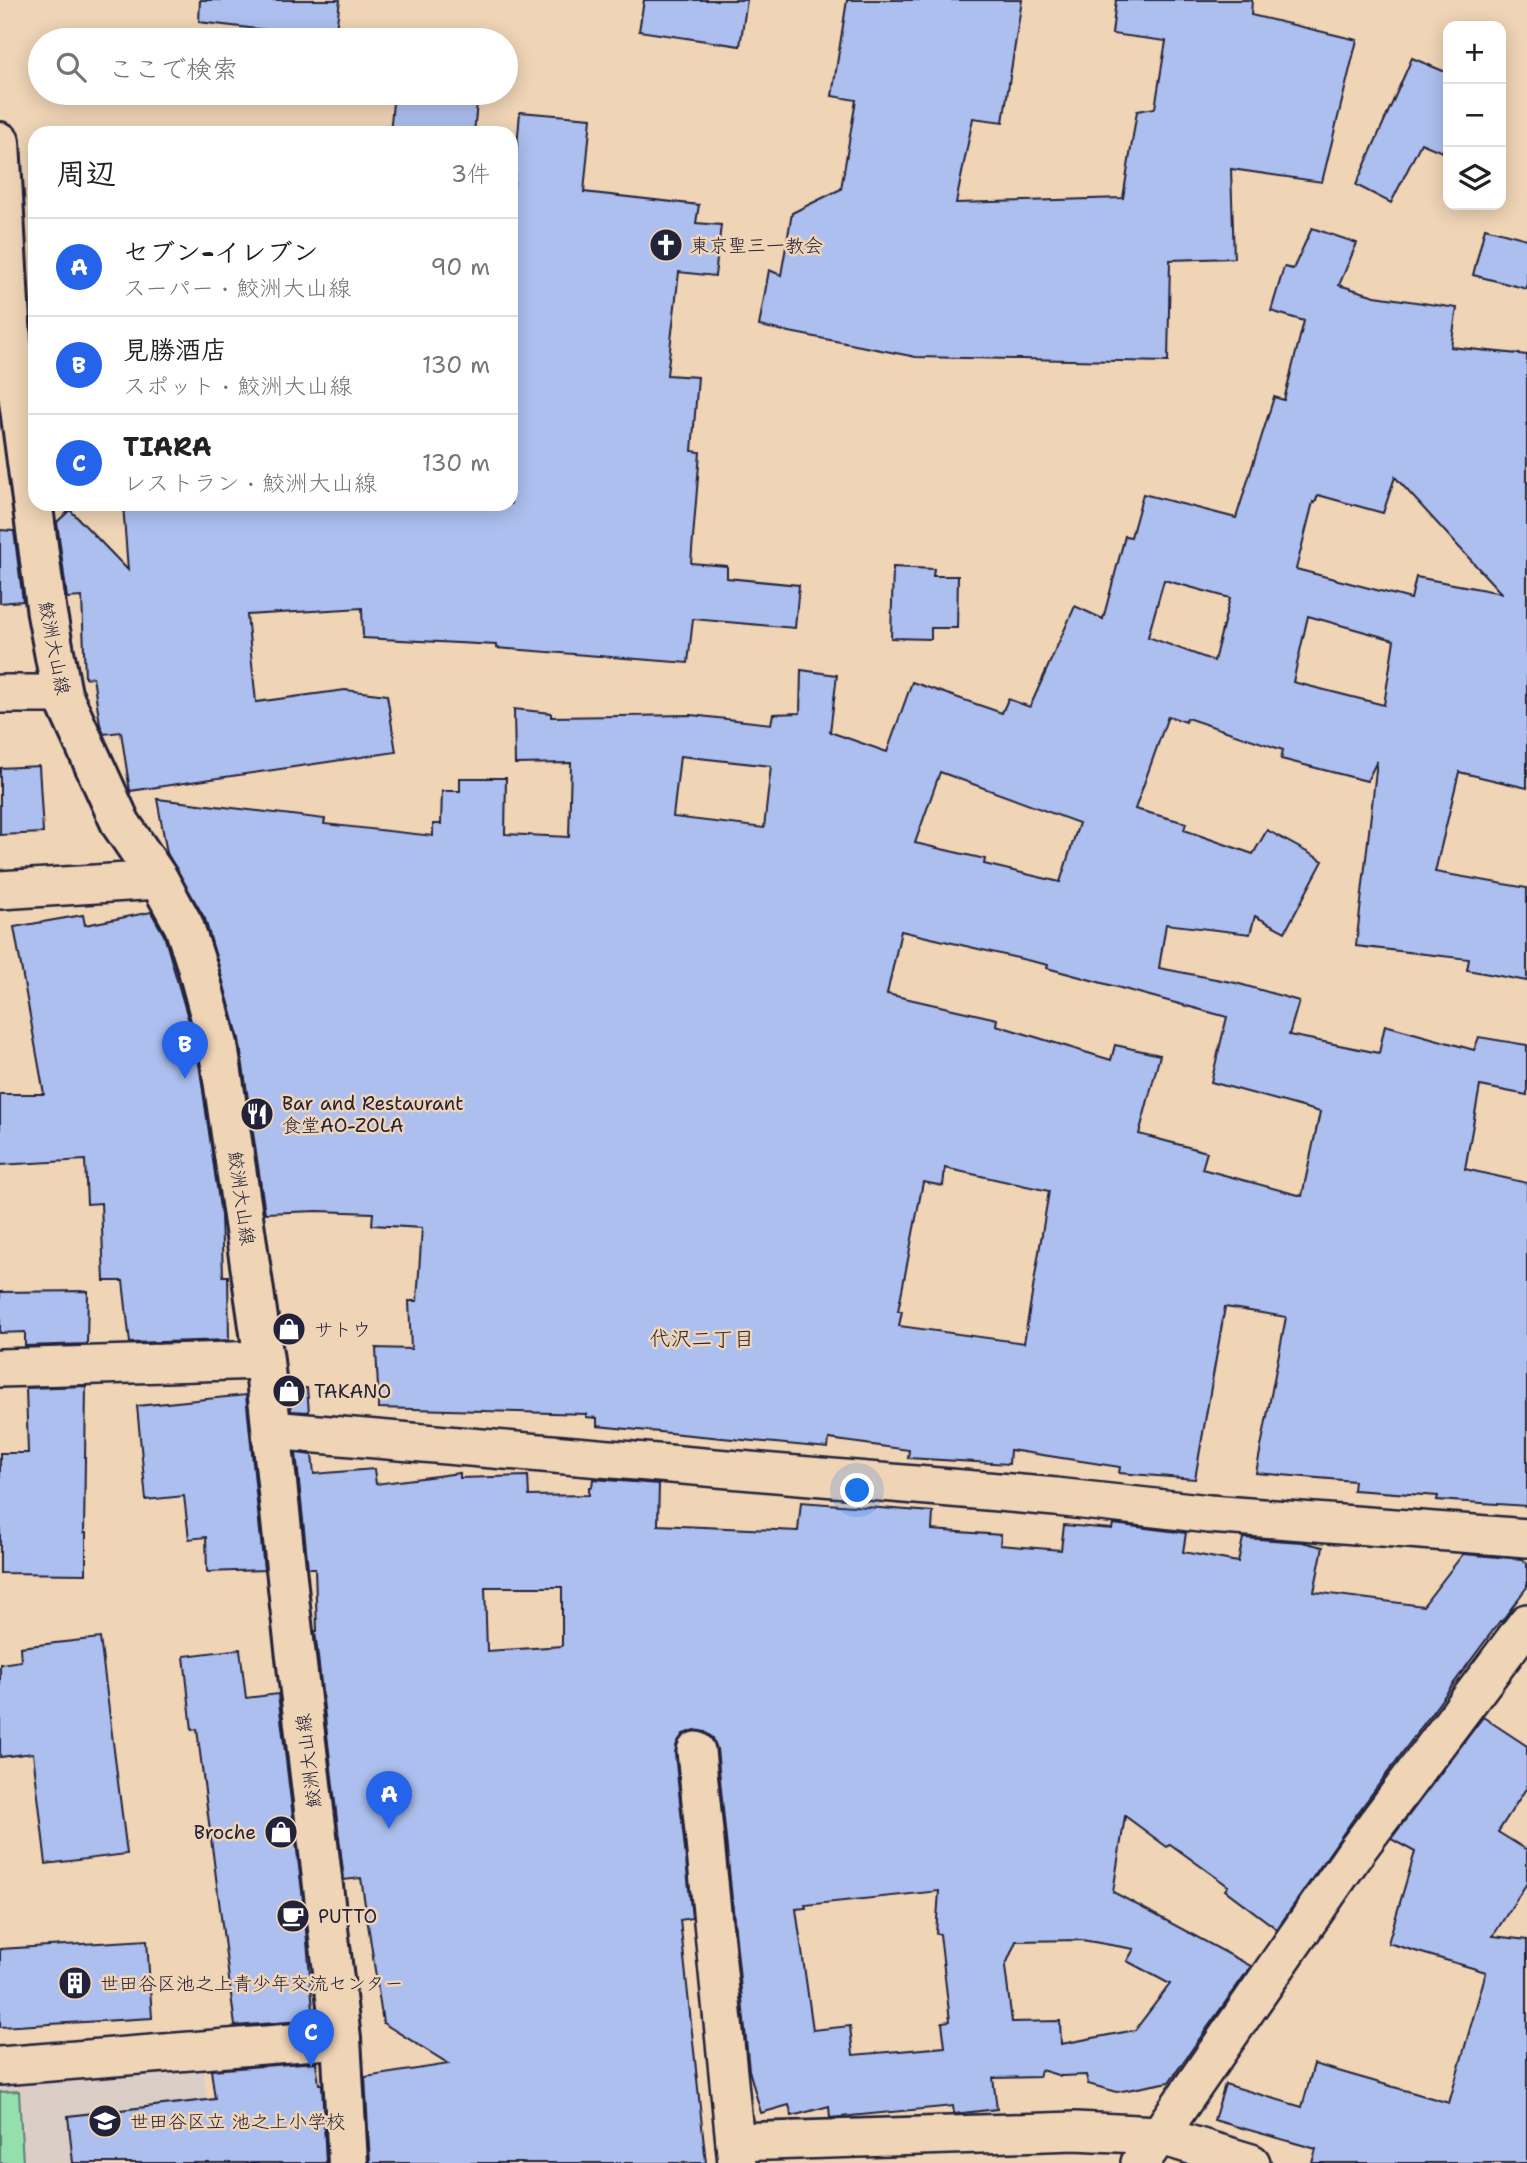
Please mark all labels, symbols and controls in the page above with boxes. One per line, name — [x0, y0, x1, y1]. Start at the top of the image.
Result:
map controls — [1443, 21, 1506, 210]
button: + — [1443, 21, 1506, 84]
search box — [28, 28, 518, 105]
icon: search — [52, 48, 90, 86]
text: ここで検索 — [108, 51, 238, 86]
button: − — [1443, 84, 1506, 147]
button: layers — [1443, 147, 1506, 210]
text: 周辺 — [56, 153, 116, 194]
text: 3件 — [451, 159, 490, 189]
church icon: 東京聖三一教会 — [647, 226, 685, 264]
place label: 東京聖三一教会 — [690, 233, 823, 258]
text: セブン-イレブン — [123, 234, 319, 269]
text: A — [70, 252, 88, 282]
text: 90 m — [430, 252, 490, 282]
text: スーパー · 鮫洲大山線 — [123, 273, 351, 303]
text: 見勝酒店 — [123, 332, 227, 367]
text: B — [72, 350, 86, 380]
text: 130 m — [422, 350, 490, 380]
text: スポット · 鮫洲大山線 — [123, 371, 352, 401]
text: TIARA — [123, 429, 212, 464]
text: C — [72, 448, 86, 478]
text: 130 m — [422, 448, 490, 478]
text: レストラン · 鮫洲大山線 — [123, 468, 377, 498]
street label: 鮫洲大山線 — [33, 599, 76, 697]
pin: B — [162, 1021, 208, 1079]
place label: Bar and Restaurant 食堂AO-ZOLA — [282, 1091, 464, 1138]
restaurant icon: Bar and Restaurant 食堂AO-ZOLA — [238, 1095, 276, 1133]
street label: 鮫洲大山線 — [223, 1149, 260, 1247]
shop icon: サトウ — [270, 1310, 308, 1348]
place label: サトウ — [314, 1317, 371, 1342]
district label: 代沢二丁目 — [650, 1325, 755, 1353]
shop icon: TAKANO — [270, 1372, 308, 1410]
place label: TAKANO — [314, 1379, 391, 1404]
your location — [840, 1473, 874, 1507]
street label: 鮫洲大山線 — [290, 1712, 327, 1810]
pin: A — [366, 1771, 412, 1829]
shop icon: Broche — [262, 1813, 300, 1851]
place label: Broche — [194, 1820, 256, 1845]
cafe icon: PUTTO — [274, 1897, 312, 1935]
place label: PUTTO — [318, 1904, 377, 1929]
building icon: 世田谷区池之上青少年交流センター — [56, 1964, 94, 2002]
place label: 世田谷区池之上青少年交流センター — [100, 1971, 403, 1996]
pin: C — [288, 2009, 334, 2067]
school or university icon: 世田谷区立 池之上小学校 — [86, 2102, 124, 2140]
place label: 世田谷区立 池之上小学校 — [130, 2109, 345, 2134]

